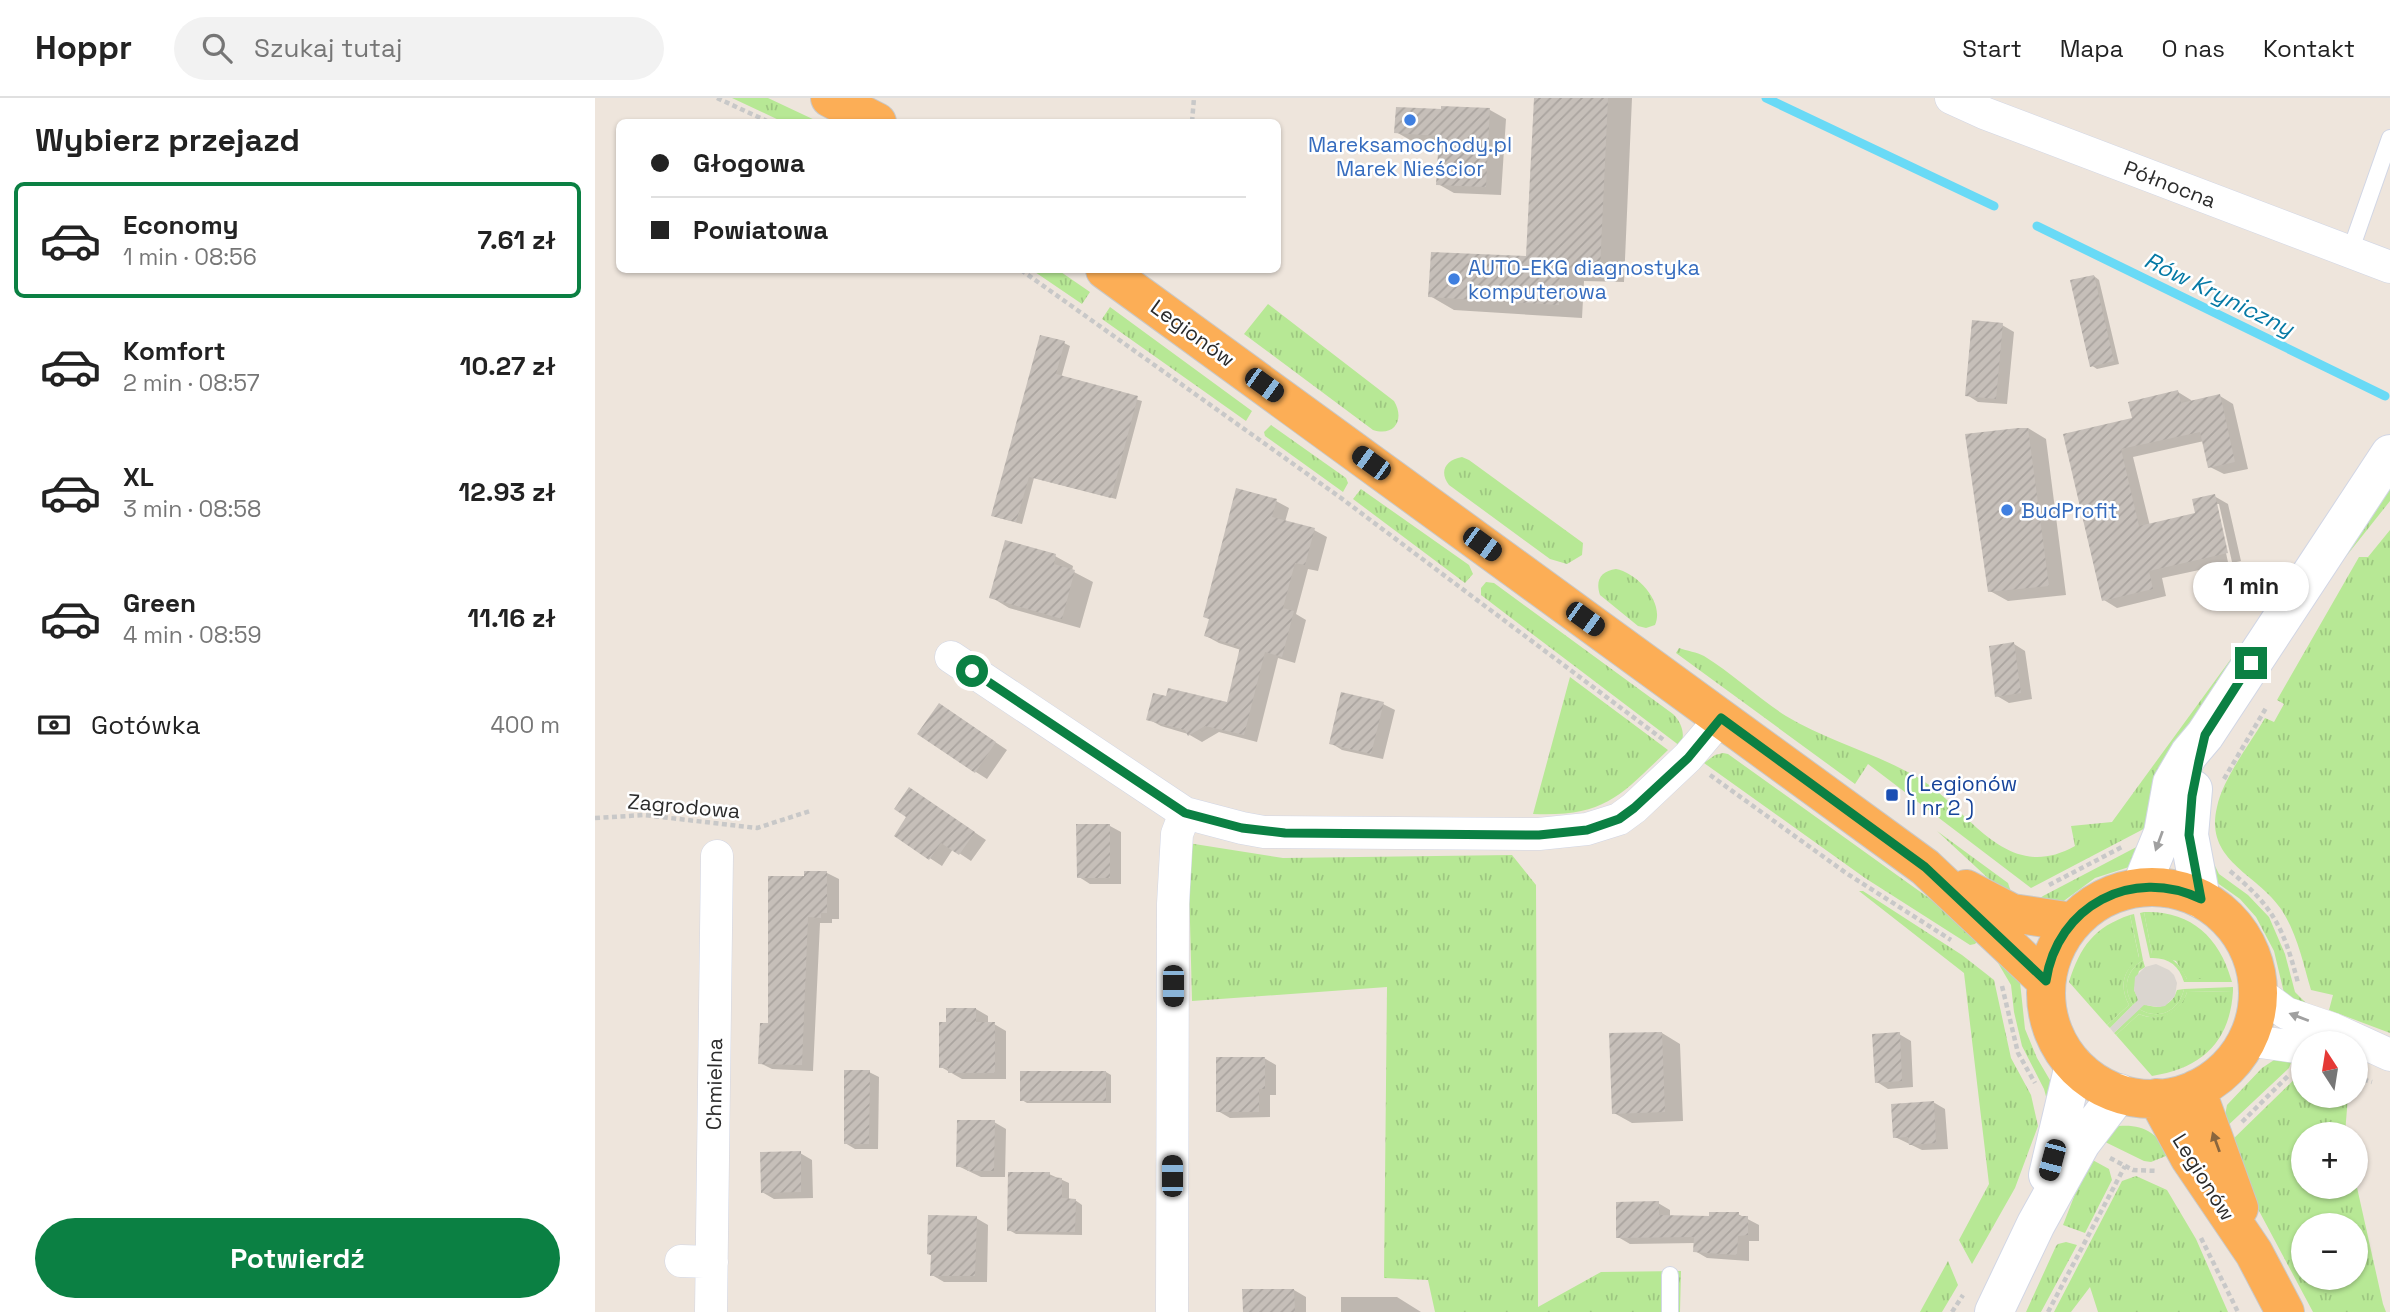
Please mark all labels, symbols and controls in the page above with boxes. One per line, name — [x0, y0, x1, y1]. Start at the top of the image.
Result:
search box — [174, 17, 664, 80]
text: Hoppr — [35, 27, 132, 69]
icon: search — [198, 29, 236, 67]
text: Szukaj tutaj — [254, 31, 402, 65]
text: Start — [1962, 33, 2022, 64]
text: Mapa — [2060, 33, 2124, 64]
text: O nas — [2162, 33, 2225, 64]
text: Kontakt — [2263, 33, 2355, 64]
marker: Mareksamochody.pl Marek Nieścior — [1402, 112, 1418, 128]
text: Wybierz przejazd — [35, 120, 300, 160]
place label: Mareksamochody.pl Marek Nieścior — [1308, 131, 1512, 182]
text: Głogowa — [693, 146, 805, 180]
street label: Północna — [2120, 154, 2220, 214]
text: Economy — [123, 208, 239, 242]
icon: car — [39, 209, 102, 272]
text: Powiatowa — [693, 213, 828, 247]
text: 7.61 zł — [477, 223, 556, 257]
text: 1 min · 08:56 — [123, 242, 257, 272]
water label: Rów Kryniczny — [2139, 245, 2300, 344]
place label: AUTO-EKG diagnostyka komputerowa — [1468, 254, 1700, 305]
marker: AUTO-EKG diagnostyka komputerowa — [1446, 271, 1462, 287]
street label: Legionów — [1145, 293, 1241, 373]
text: Komfort — [123, 334, 226, 368]
icon: car — [39, 335, 102, 398]
text: 10.27 zł — [460, 349, 556, 383]
car — [1241, 364, 1288, 406]
text: 2 min · 08:57 — [123, 368, 260, 398]
car — [1348, 442, 1395, 484]
text: XL — [123, 460, 154, 494]
icon: car — [39, 461, 102, 524]
text: 12.93 zł — [459, 475, 556, 509]
text: 3 min · 08:58 — [123, 494, 261, 524]
place label: BudProfit — [2021, 497, 2118, 524]
marker: BudProfit — [1999, 502, 2015, 518]
car — [1459, 523, 1506, 565]
callout: 1 min — [2193, 561, 2309, 610]
text: 1 min — [2223, 571, 2279, 601]
text: Green — [123, 586, 196, 620]
icon: car — [39, 587, 102, 650]
car — [1562, 598, 1609, 640]
text: 11.16 zł — [468, 601, 556, 635]
text: 4 min · 08:59 — [123, 620, 262, 650]
route end — [2235, 647, 2267, 679]
route start — [956, 655, 988, 687]
icon: cash — [35, 706, 73, 744]
text: Gotówka — [91, 708, 201, 742]
text: 400 m — [490, 710, 560, 740]
place label: ( Legionów II nr 2 ) — [1906, 770, 2017, 821]
marker: ( Legionów II nr 2 ) — [1884, 787, 1900, 803]
street label: Zagrodowa — [627, 788, 741, 824]
one-way arrow — [2154, 830, 2165, 851]
car — [1163, 965, 1184, 1007]
one-way arrow — [2288, 1012, 2309, 1023]
north arrow — [2291, 1031, 2368, 1108]
map controls — [2291, 1031, 2368, 1290]
street label: Chmielna — [700, 1038, 728, 1130]
button: + — [2291, 1122, 2368, 1199]
street label: Legionów — [2167, 1128, 2241, 1226]
one-way arrow — [2210, 1132, 2221, 1153]
car — [2037, 1137, 2068, 1183]
car — [1162, 1155, 1183, 1197]
button: − — [2291, 1213, 2368, 1290]
button: Potwierdź — [35, 1218, 560, 1298]

